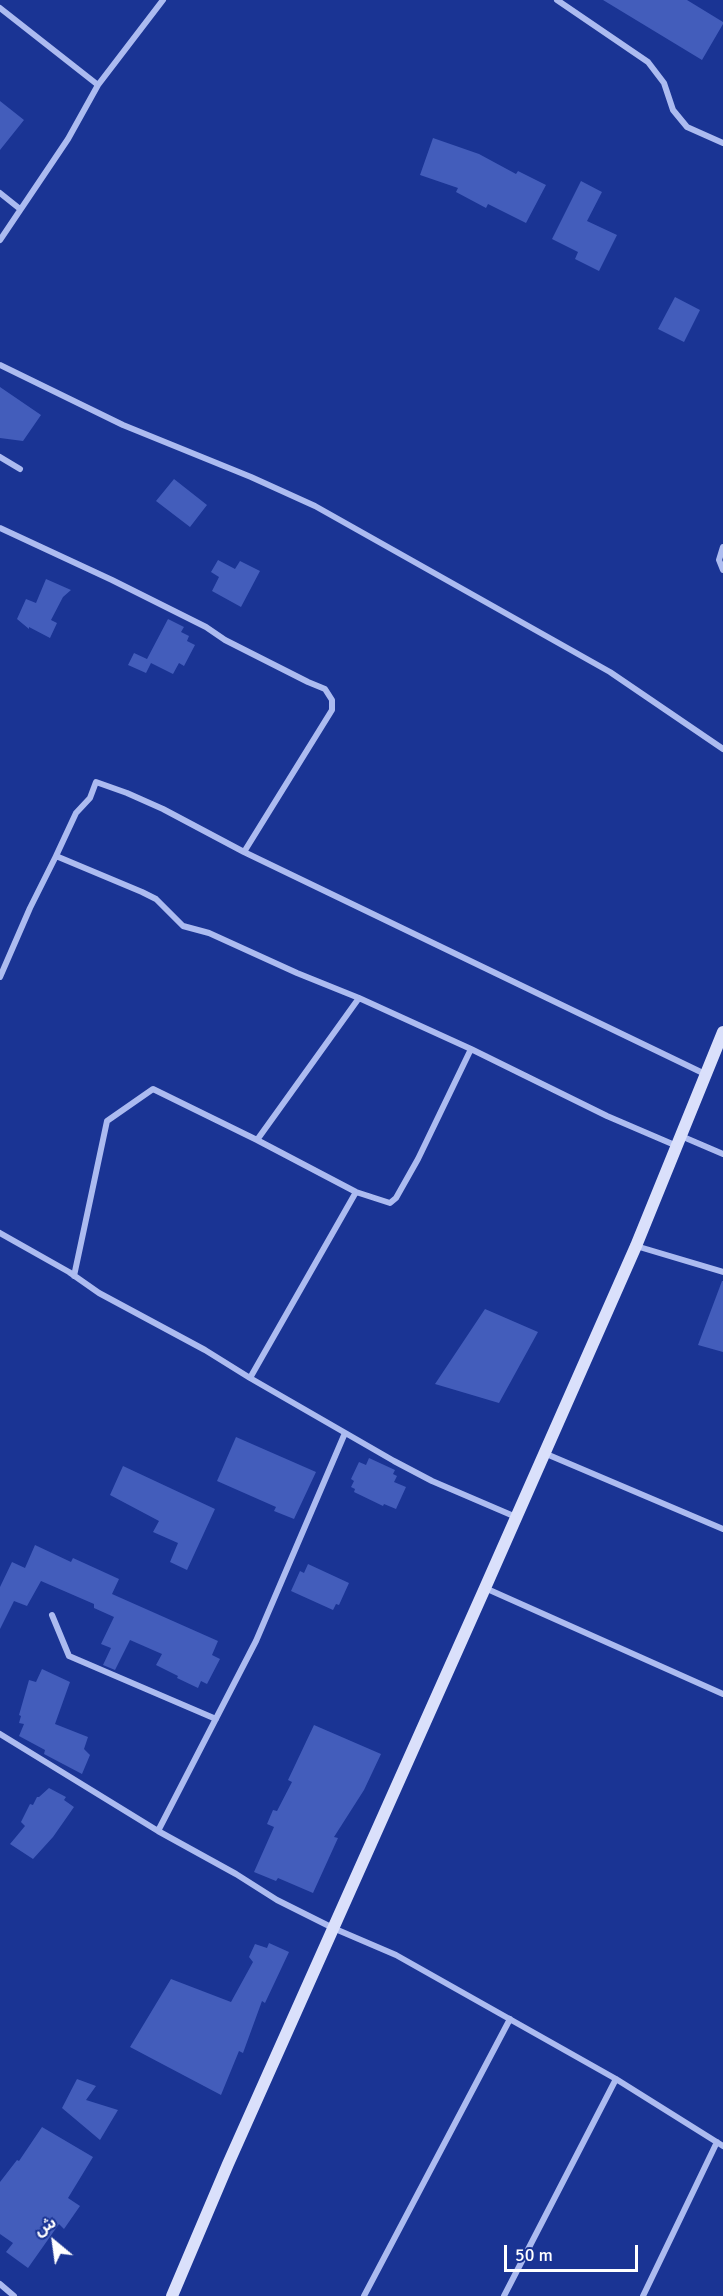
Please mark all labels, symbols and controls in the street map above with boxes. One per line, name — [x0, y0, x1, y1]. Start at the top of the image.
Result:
north arrow — [24, 2212, 84, 2272]
text: ش — [31, 2212, 60, 2240]
scale bar — [507, 2233, 640, 2271]
text: 50 m — [515, 2244, 553, 2266]

